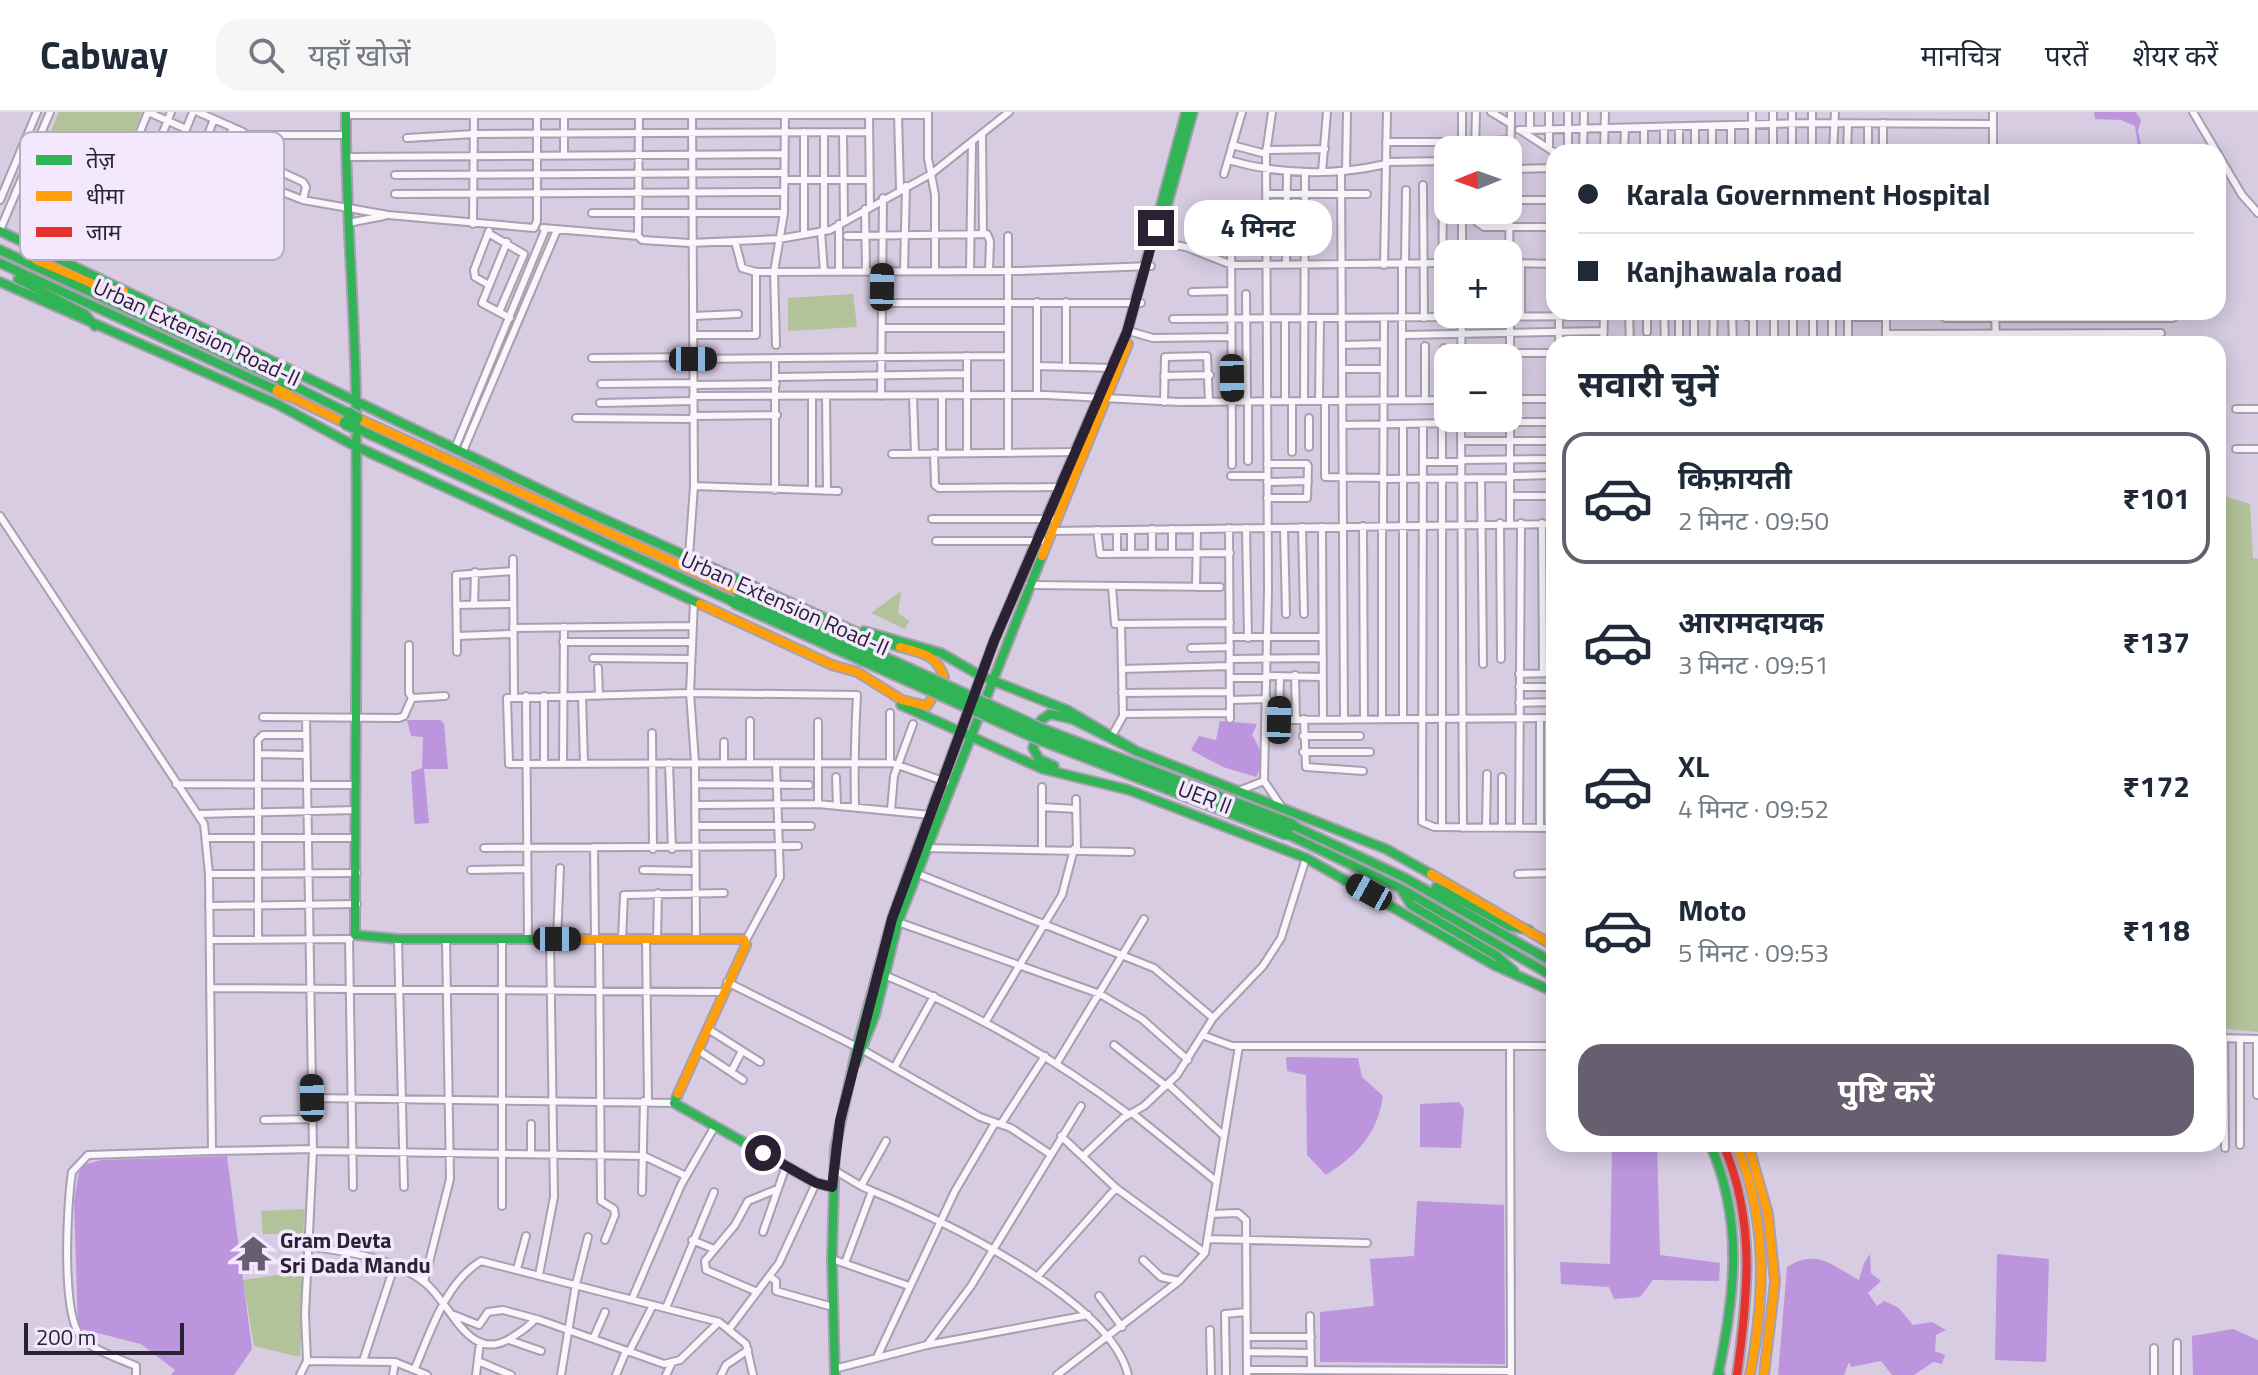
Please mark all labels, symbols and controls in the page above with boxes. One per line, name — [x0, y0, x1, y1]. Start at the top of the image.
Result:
search box — [216, 19, 776, 91]
text: Cabway — [40, 26, 168, 84]
text: यहाँ खोजें — [308, 32, 411, 78]
icon: search — [244, 33, 288, 77]
text: मानचित्र — [1921, 34, 2001, 77]
text: परतें — [2045, 34, 2088, 77]
text: शेयर करें — [2132, 34, 2218, 77]
legend — [20, 132, 284, 260]
north arrow — [1434, 136, 1522, 224]
map controls — [1434, 136, 1522, 432]
text: तेज़ — [86, 143, 116, 177]
text: Karala Government Hospital — [1626, 171, 1991, 217]
text: धीमा — [86, 179, 124, 213]
callout: 4 मिनट — [1184, 200, 1332, 256]
text: 4 मिनट — [1221, 208, 1295, 247]
route end — [1138, 210, 1174, 246]
text: जाम — [86, 215, 122, 249]
button: + — [1434, 240, 1522, 328]
text: Kanjhawala road — [1626, 248, 1843, 294]
car — [870, 263, 894, 311]
street label: Urban Extension Road-II — [88, 269, 306, 395]
button: − — [1434, 344, 1522, 432]
car — [669, 347, 717, 371]
car — [1220, 354, 1244, 402]
text: सवारी चुनें — [1578, 356, 1718, 411]
text: किफ़ायती — [1678, 455, 1792, 501]
icon: car — [1582, 462, 1654, 534]
text: ₹101 — [2122, 475, 2190, 521]
text: 2 मिनट · 09:50 — [1678, 501, 1829, 540]
street label: Urban Extension Road-II — [675, 542, 895, 664]
text: आरामदायक — [1678, 599, 1824, 645]
icon: car — [1582, 606, 1654, 678]
text: ₹137 — [2122, 619, 2190, 665]
text: 3 मिनट · 09:51 — [1678, 645, 1829, 684]
car — [1267, 696, 1291, 744]
text: XL — [1678, 743, 1709, 789]
icon: car — [1582, 750, 1654, 822]
text: ₹172 — [2122, 763, 2190, 809]
street label: UER II — [1173, 771, 1237, 823]
text: 4 मिनट · 09:52 — [1678, 789, 1829, 828]
car — [1342, 870, 1396, 914]
text: Moto — [1678, 887, 1746, 933]
icon: car — [1582, 894, 1654, 966]
text: ₹118 — [2122, 907, 2190, 953]
car — [533, 927, 581, 951]
text: 5 मिनट · 09:53 — [1678, 933, 1829, 972]
button: पुष्टि करें — [1578, 1044, 2194, 1136]
car — [300, 1074, 324, 1122]
route start — [745, 1135, 781, 1171]
place label: Gram Devta Sri Dada Mandu — [280, 1223, 431, 1282]
temple icon: Gram Devta Sri Dada Mandu — [235, 1234, 273, 1272]
scale bar — [24, 1319, 184, 1355]
text: 200 m — [36, 1320, 96, 1354]

